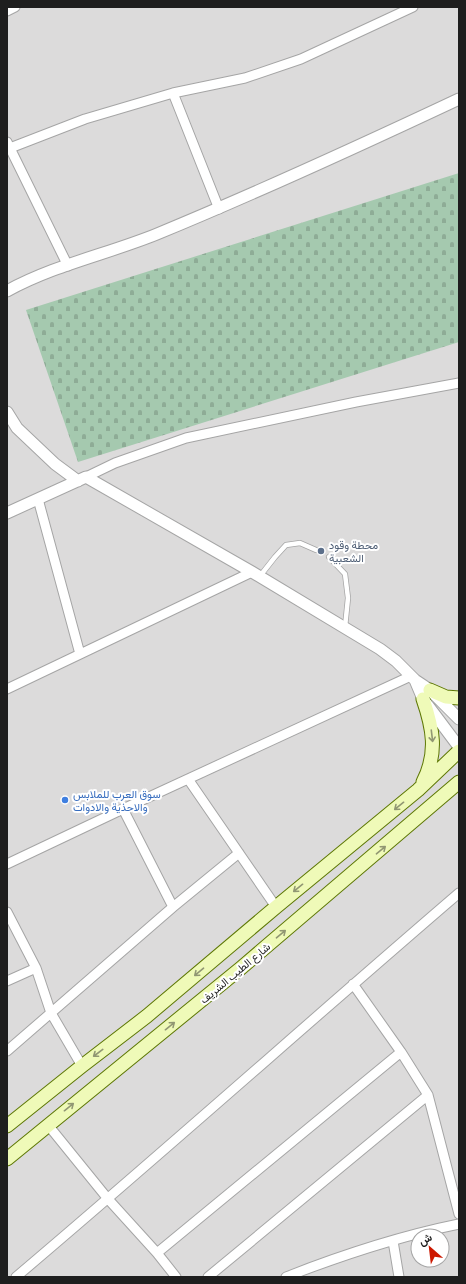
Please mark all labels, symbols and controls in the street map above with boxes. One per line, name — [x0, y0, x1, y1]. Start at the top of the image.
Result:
place label: محطة وقود الشعبية — [329, 538, 378, 565]
marker: محطة وقود الشعبية — [316, 546, 326, 556]
one-way arrow — [428, 729, 436, 742]
place label: سوق العرب للملابس والاحذية والادوات — [73, 787, 161, 814]
marker: سوق العرب للملابس والاحذية والادوات — [60, 795, 70, 805]
one-way arrow — [394, 801, 404, 810]
one-way arrow — [375, 845, 386, 854]
one-way arrow — [293, 884, 304, 893]
one-way arrow — [276, 929, 287, 938]
street label: شارع الطيب الشريف — [197, 939, 274, 1007]
one-way arrow — [194, 967, 204, 977]
one-way arrow — [165, 1021, 176, 1030]
one-way arrow — [92, 1049, 103, 1058]
one-way arrow — [64, 1103, 75, 1112]
north arrow — [410, 1228, 450, 1268]
text: ش — [416, 1230, 434, 1248]

